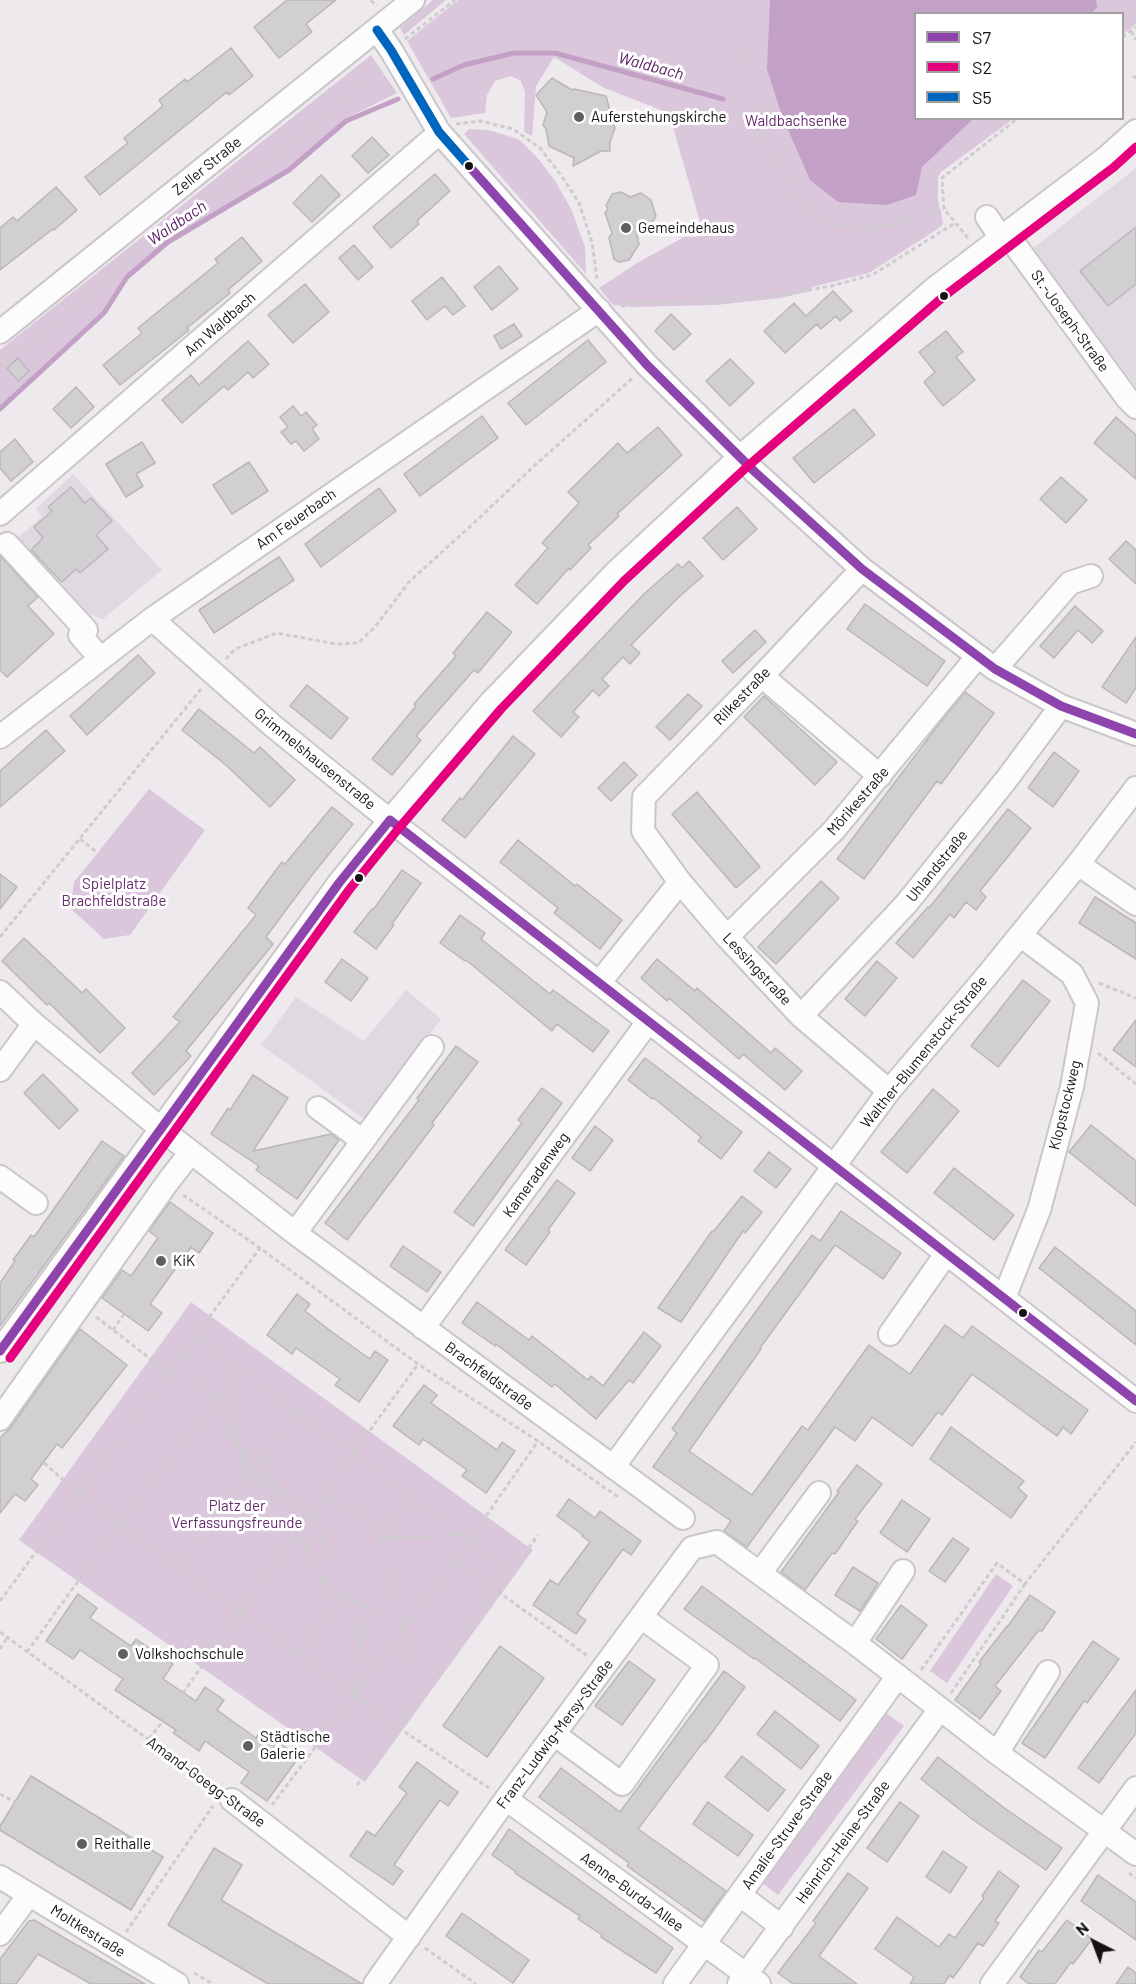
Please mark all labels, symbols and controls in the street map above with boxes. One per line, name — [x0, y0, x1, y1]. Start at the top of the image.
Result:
legend — [914, 12, 1124, 120]
text: S7 — [972, 26, 991, 48]
water label: Waldbach — [616, 48, 686, 84]
text: S2 — [972, 56, 992, 78]
text: S5 — [972, 86, 992, 108]
place label: Auferstehungskirche — [591, 108, 726, 126]
marker: Auferstehungskirche — [572, 110, 586, 124]
park label: Waldbachsenke — [745, 112, 847, 130]
street label: Zeller Straße — [169, 133, 245, 199]
unlabelled marker — [463, 160, 475, 172]
water label: Waldbach — [144, 196, 210, 250]
place label: Gemeindehaus — [638, 219, 734, 237]
marker: Gemeindehaus — [619, 221, 633, 235]
street label: St.-Joseph-Straße — [1027, 266, 1113, 376]
street label: Am Waldbach — [181, 288, 259, 360]
unlabelled marker — [938, 290, 950, 302]
street label: Am Feuerbach — [252, 485, 340, 553]
street label: Rilkestraße — [710, 663, 774, 729]
street label: Grimmelshausenstraße — [251, 704, 379, 814]
street label: Mörikestraße — [823, 763, 893, 839]
street label: Uhlandstraße — [903, 826, 971, 906]
unlabelled marker — [353, 872, 365, 884]
park label: Spielplatz Brachfeldstraße — [62, 875, 166, 910]
street label: Lessingstraße — [719, 929, 795, 1009]
street label: Walther-Blumenstock-Straße — [857, 972, 991, 1132]
street label: Klopstockweg — [1045, 1058, 1085, 1152]
street label: Kameradenweg — [499, 1129, 573, 1221]
place label: KiK — [173, 1252, 195, 1270]
marker: KiK — [154, 1254, 168, 1268]
unlabelled marker — [1017, 1307, 1029, 1319]
street label: Brachfeldstraße — [441, 1338, 537, 1414]
park label: Platz der Verfassungsfreunde — [172, 1497, 302, 1532]
place label: Volkshochschule — [135, 1645, 244, 1663]
marker: Volkshochschule — [116, 1647, 130, 1661]
street label: Franz-Ludwig-Mersy-Straße — [493, 1656, 617, 1812]
place label: Städtische Galerie — [260, 1728, 330, 1763]
street label: Amand-Goegg-Straße — [143, 1733, 269, 1831]
marker: Städtische Galerie — [241, 1739, 255, 1753]
street label: Amalie-Struve-Straße — [738, 1767, 836, 1893]
street label: Heinrich-Heine-Straße — [792, 1777, 894, 1907]
place label: Reithalle — [94, 1835, 151, 1853]
marker: Reithalle — [75, 1837, 89, 1851]
street label: Aenne-Burda-Allee — [577, 1848, 687, 1936]
street label: Moltkestraße — [47, 1901, 129, 1961]
north arrow — [1064, 1912, 1124, 1972]
text: N — [1071, 1918, 1092, 1939]

